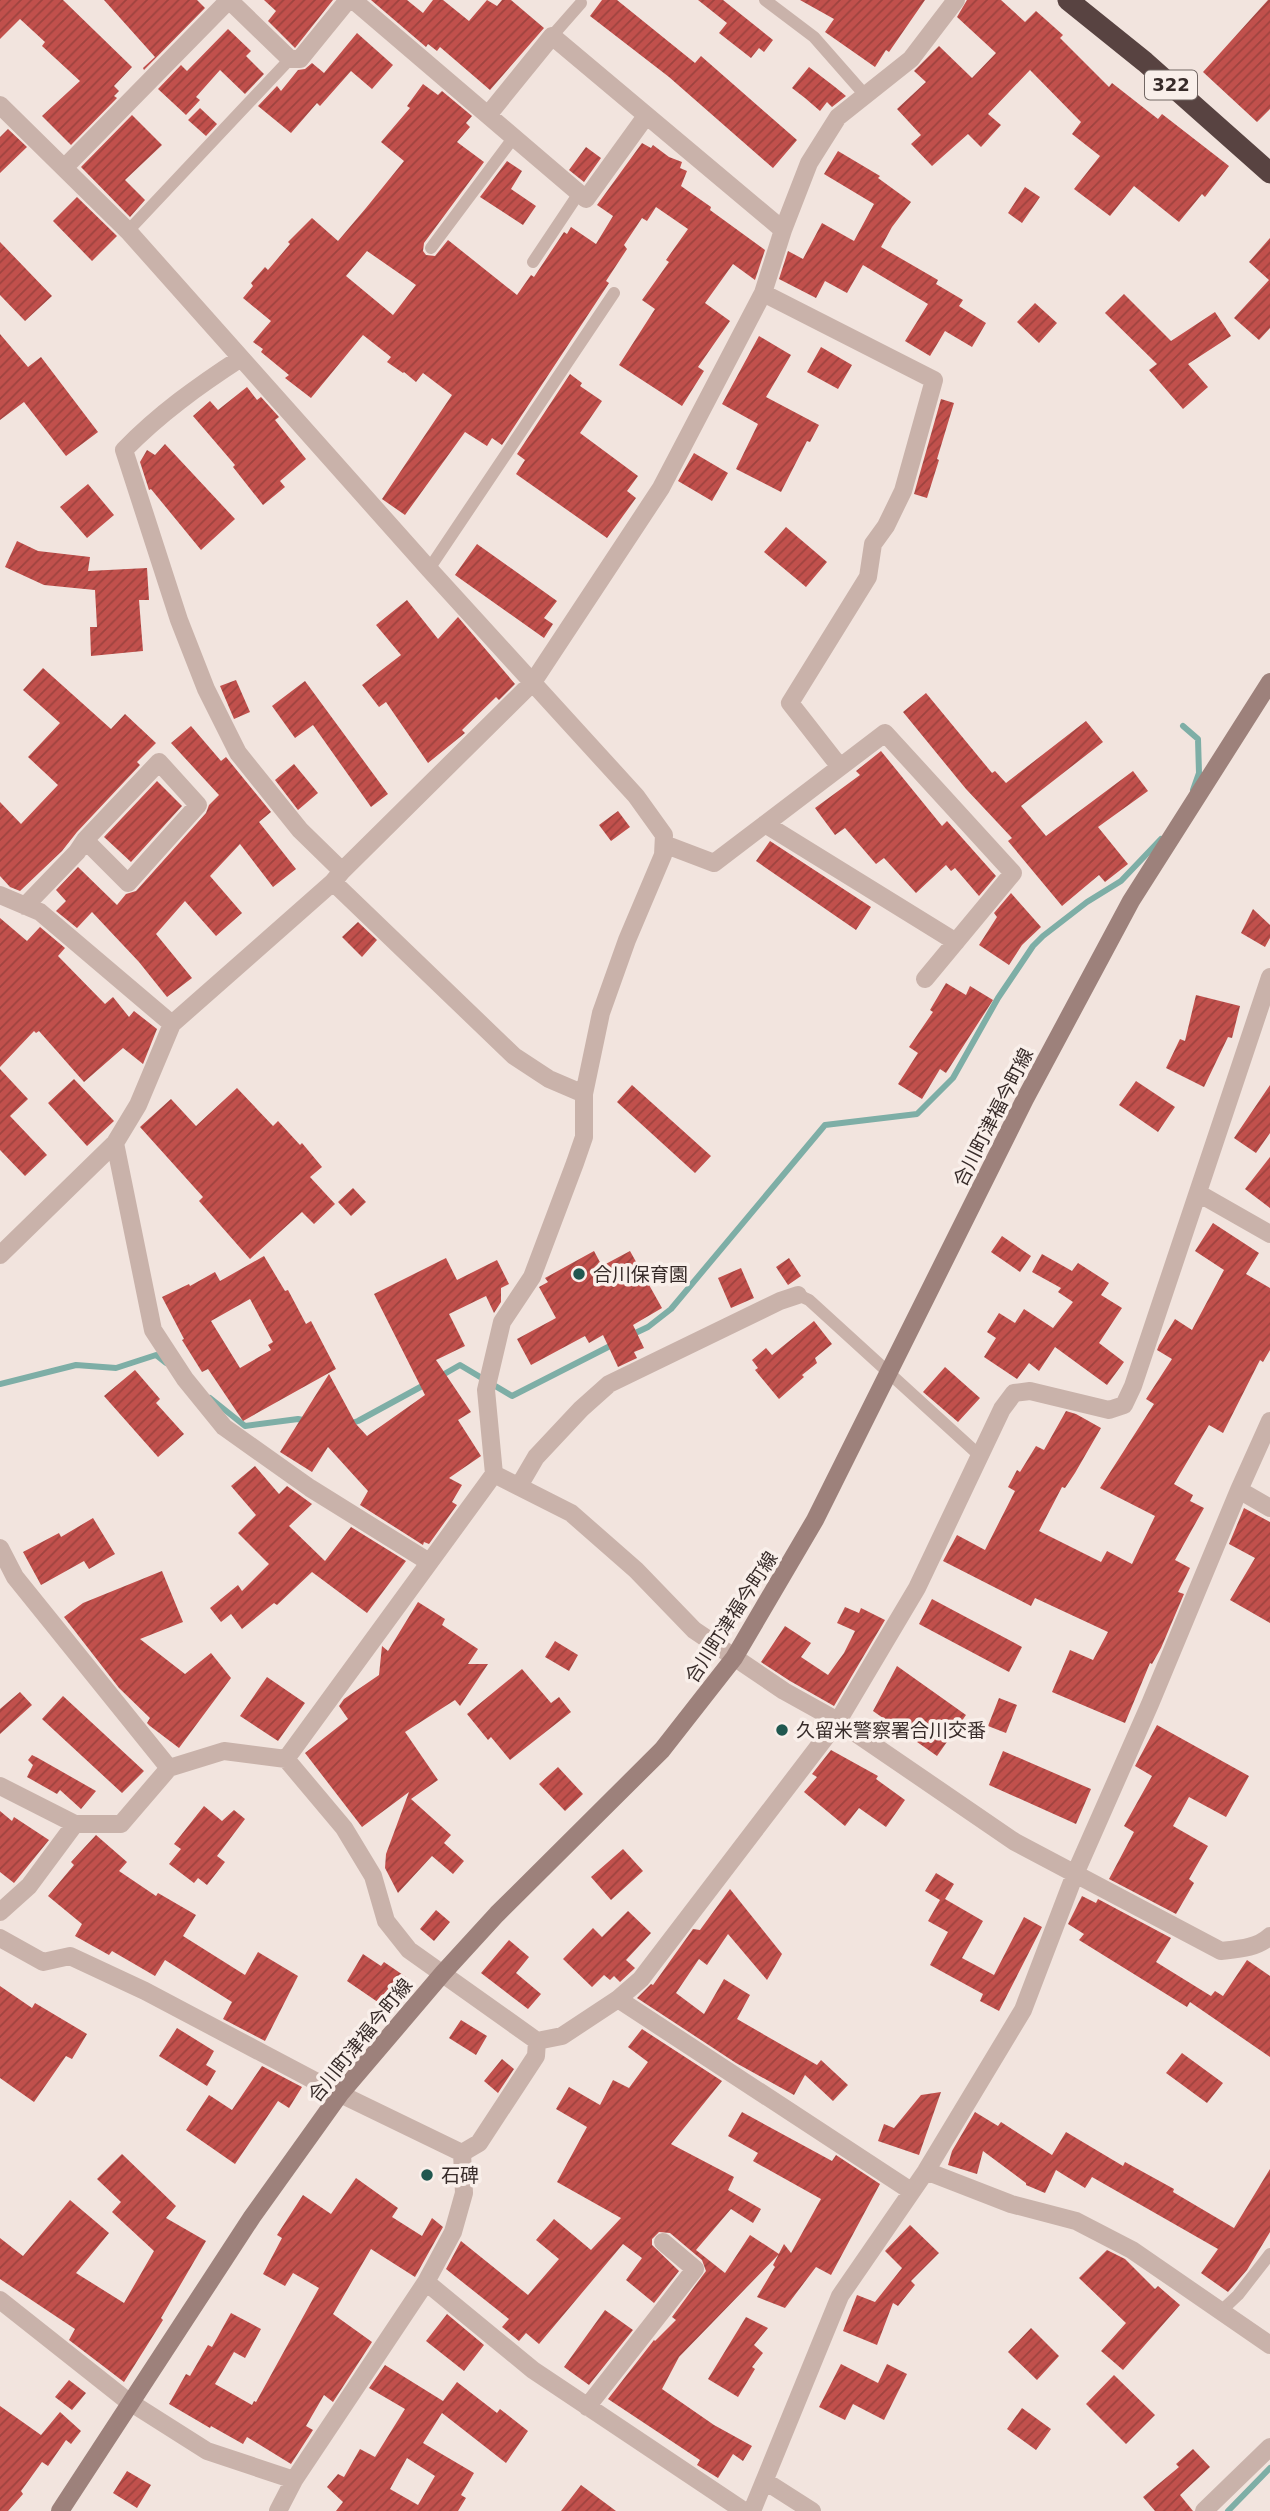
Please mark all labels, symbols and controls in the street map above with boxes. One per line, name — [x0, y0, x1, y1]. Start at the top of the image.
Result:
road number: 322 — [1145, 70, 1197, 100]
street label: 合川町津福今町線 — [949, 1044, 1037, 1190]
place label: 合川保育園 — [593, 1263, 688, 1285]
marker: 合川保育園 — [571, 1266, 587, 1282]
street label: 合川町津福今町線 — [680, 1547, 782, 1687]
place label: 久留米警察署合川交番 — [796, 1719, 986, 1741]
marker: 久留米警察署合川交番 — [774, 1722, 790, 1738]
street label: 合川町津福今町線 — [304, 1974, 416, 2106]
place label: 石碑 — [441, 2164, 479, 2186]
marker: 石碑 — [419, 2167, 435, 2183]

